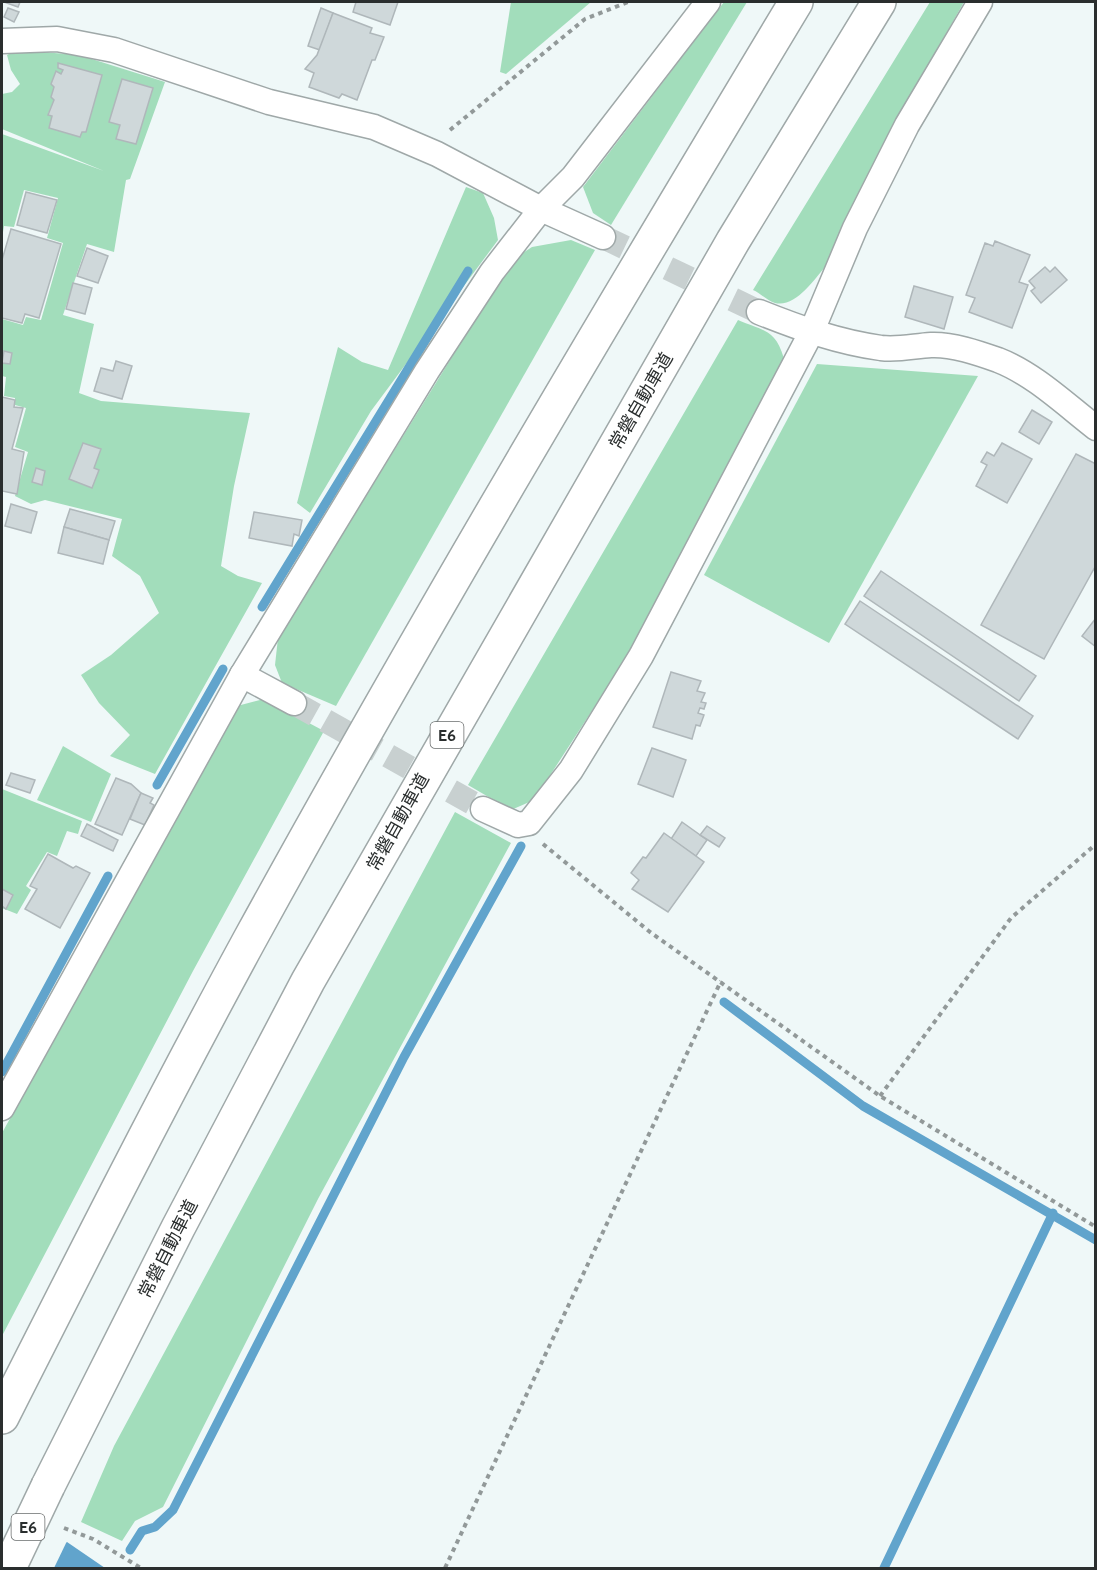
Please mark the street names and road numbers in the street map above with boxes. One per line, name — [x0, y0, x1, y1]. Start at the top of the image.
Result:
street label: 常磐自動車道 — [604, 349, 678, 453]
road number: E6 — [430, 722, 464, 748]
street label: 常磐自動車道 — [362, 769, 434, 875]
street label: 常磐自動車道 — [134, 1196, 202, 1302]
road number: E6 — [12, 1514, 44, 1540]

